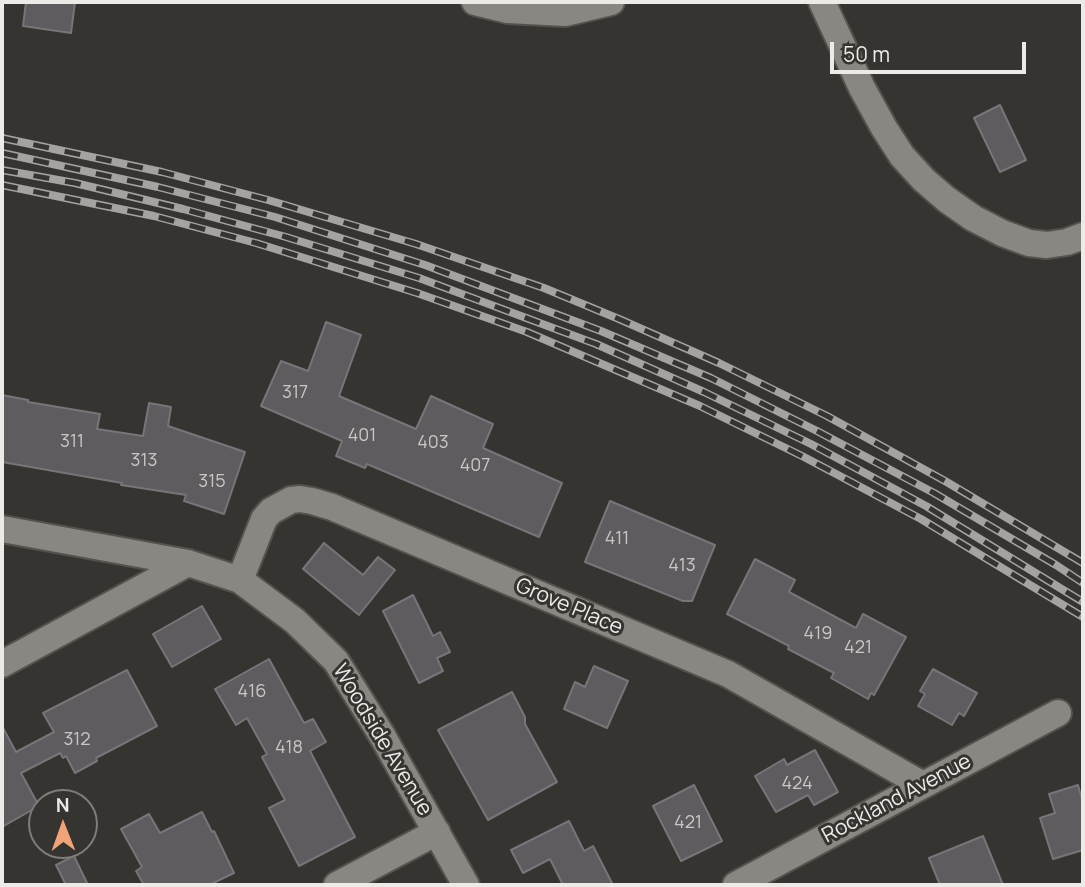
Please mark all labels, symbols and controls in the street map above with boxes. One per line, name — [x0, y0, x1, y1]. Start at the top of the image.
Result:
scale bar — [833, 28, 1029, 72]
text: 50 m — [843, 40, 890, 68]
house number: 317 — [282, 382, 308, 404]
house number: 401 — [348, 425, 376, 447]
house number: 311 — [60, 431, 84, 453]
house number: 403 — [417, 432, 449, 454]
house number: 313 — [131, 450, 157, 472]
house number: 407 — [460, 455, 490, 477]
house number: 315 — [198, 471, 226, 493]
house number: 411 — [605, 528, 629, 550]
house number: 413 — [668, 555, 696, 577]
street label: Grove Place — [512, 573, 626, 641]
house number: 419 — [804, 623, 832, 645]
house number: 421 — [844, 637, 872, 659]
street label: Woodside Avenue — [327, 660, 437, 820]
house number: 416 — [238, 681, 266, 703]
house number: 312 — [63, 729, 91, 751]
house number: 418 — [275, 737, 303, 759]
street label: Rockland Avenue — [818, 749, 976, 849]
house number: 424 — [781, 773, 813, 795]
north arrow — [28, 789, 98, 859]
text: N — [56, 792, 70, 818]
house number: 421 — [674, 812, 702, 834]

